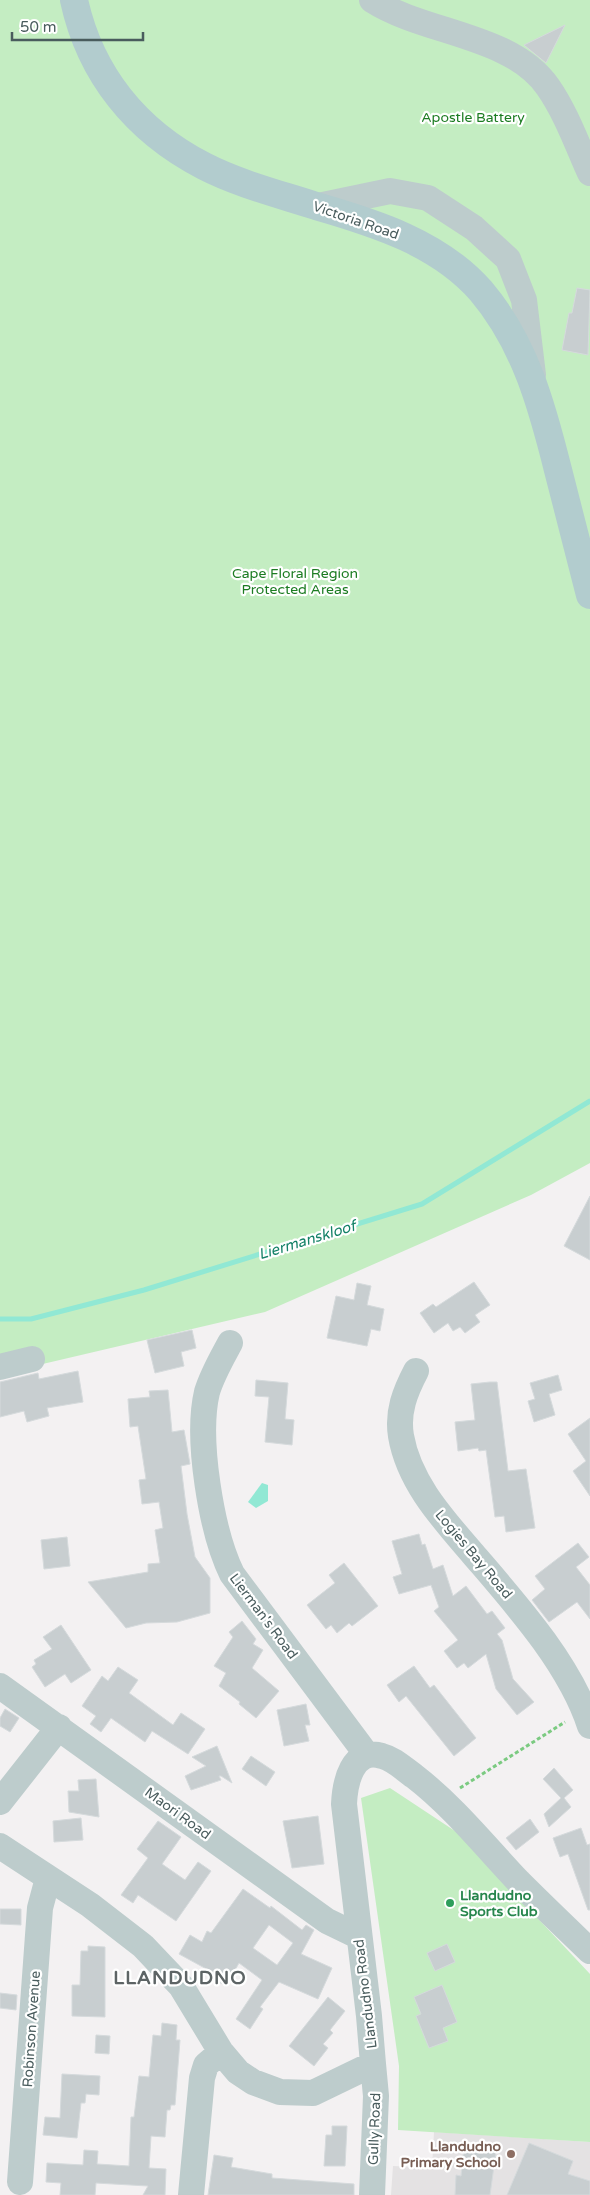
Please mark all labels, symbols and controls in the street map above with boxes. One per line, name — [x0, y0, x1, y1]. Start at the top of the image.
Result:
scale bar — [12, 10, 144, 42]
text: 50 m — [20, 18, 57, 36]
park label: Apostle Battery — [421, 109, 525, 126]
street label: Victoria Road — [311, 198, 401, 243]
park label: Cape Floral Region Protected Areas — [232, 565, 358, 598]
water label: Liermanskloof — [256, 1216, 361, 1263]
street label: Logies Bay Road — [431, 1506, 516, 1602]
street label: Lierman's Road — [226, 1570, 301, 1662]
street label: Maori Road — [141, 1784, 214, 1843]
place label: Llandudno Sports Club — [460, 1887, 538, 1920]
marker: Llandudno Sports Club — [444, 1897, 456, 1909]
street label: Llandudno Road — [350, 1938, 381, 2050]
district label: LLANDUDNO — [113, 1967, 247, 1989]
street label: Robinson Avenue — [19, 1970, 44, 2088]
street label: Gully Road — [365, 2093, 384, 2166]
place label: Llandudno Primary School — [400, 2138, 501, 2171]
marker: Llandudno Primary School — [505, 2148, 517, 2160]

